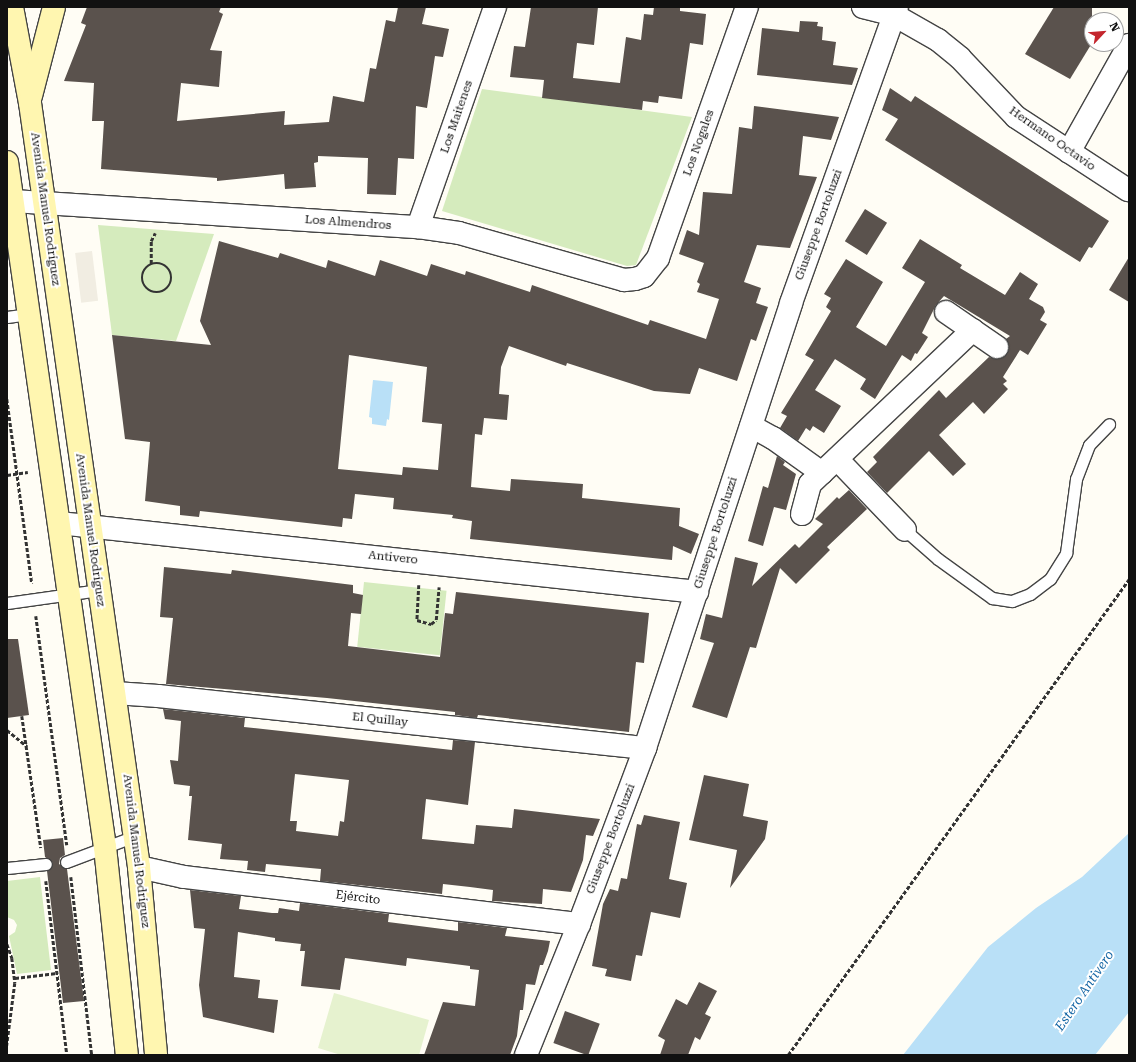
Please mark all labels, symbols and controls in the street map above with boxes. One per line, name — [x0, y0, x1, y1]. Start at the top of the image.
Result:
north arrow — [1084, 12, 1124, 52]
text: N — [1107, 20, 1122, 34]
street label: Los Maitenes — [438, 79, 476, 155]
street label: Hermano Octavio — [1006, 104, 1098, 174]
street label: Los Nogales — [680, 108, 718, 178]
street label: Avenida Manuel Rodríguez — [27, 131, 63, 287]
street label: Giuseppe Bortoluzzi — [792, 168, 846, 282]
street label: Los Almendros — [304, 213, 392, 233]
street label: Avenida Manuel Rodríguez — [72, 452, 108, 608]
street label: Giuseppe Bortoluzzi — [691, 475, 741, 591]
street label: Antivero — [367, 548, 419, 568]
street label: El Quillay — [351, 710, 409, 730]
street label: Avenida Manuel Rodríguez — [119, 773, 153, 929]
street label: Giuseppe Bortoluzzi — [583, 782, 639, 896]
street label: Ejército — [335, 888, 381, 908]
water label: Estero Antivero — [1052, 948, 1118, 1034]

